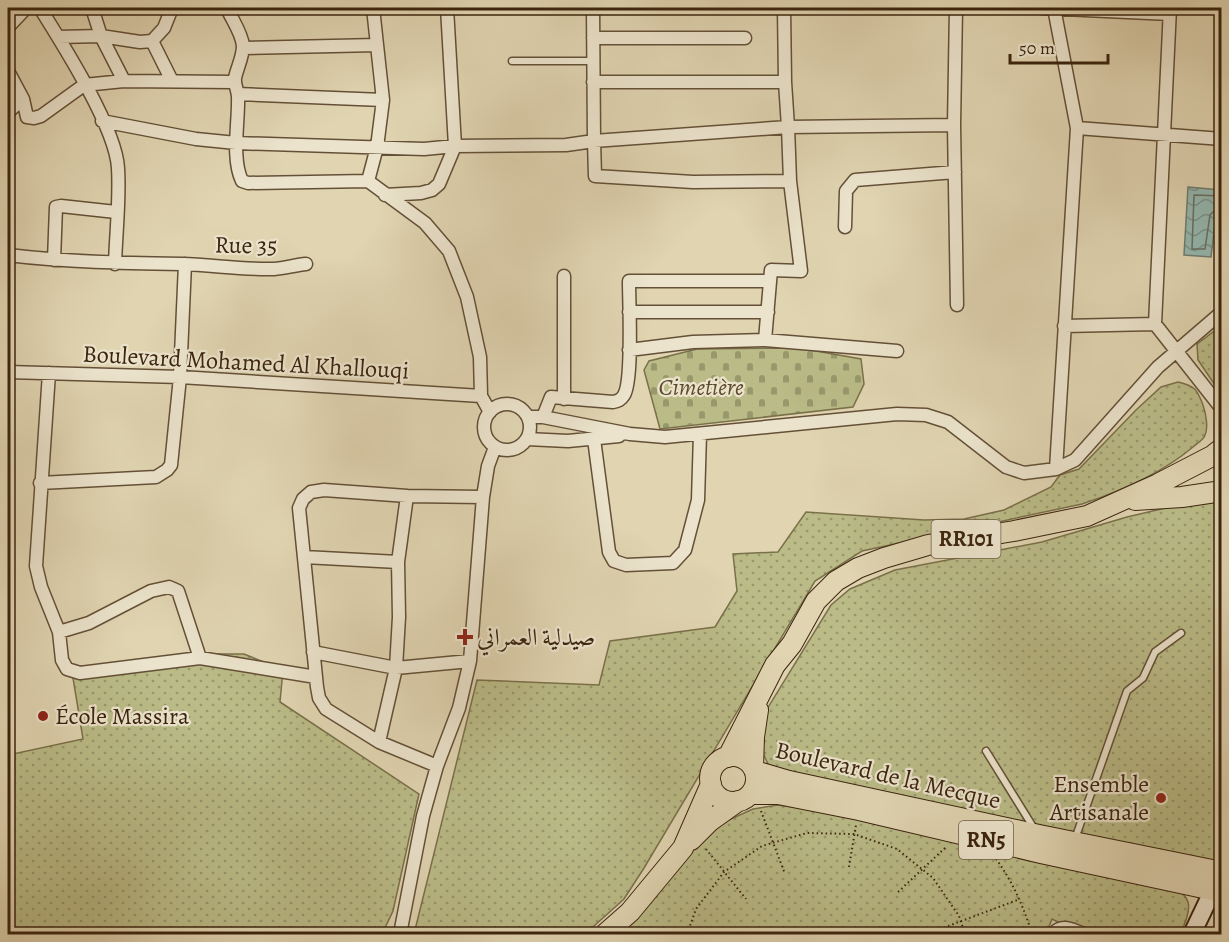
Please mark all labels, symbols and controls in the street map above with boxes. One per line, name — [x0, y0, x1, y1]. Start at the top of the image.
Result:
scale bar — [1010, 27, 1108, 65]
text: 50 m — [1019, 36, 1055, 60]
street label: Rue 35 — [214, 228, 278, 262]
street label: Boulevard Mohamed Al Khallouqi — [82, 337, 410, 387]
park label: Cimetière — [658, 371, 744, 403]
road number: RR101 — [932, 520, 1000, 558]
place label: صيدلية العمراني — [477, 621, 595, 656]
marker: صيدلية العمراني — [458, 630, 472, 644]
place label: École Massira — [55, 700, 190, 732]
marker: École Massira — [36, 709, 50, 723]
street label: Boulevard de la Mecque — [772, 733, 1004, 817]
place label: Ensemble Artisanale — [1049, 768, 1149, 828]
marker: Ensemble Artisanale — [1154, 791, 1168, 805]
road number: RN5 — [959, 821, 1013, 859]

